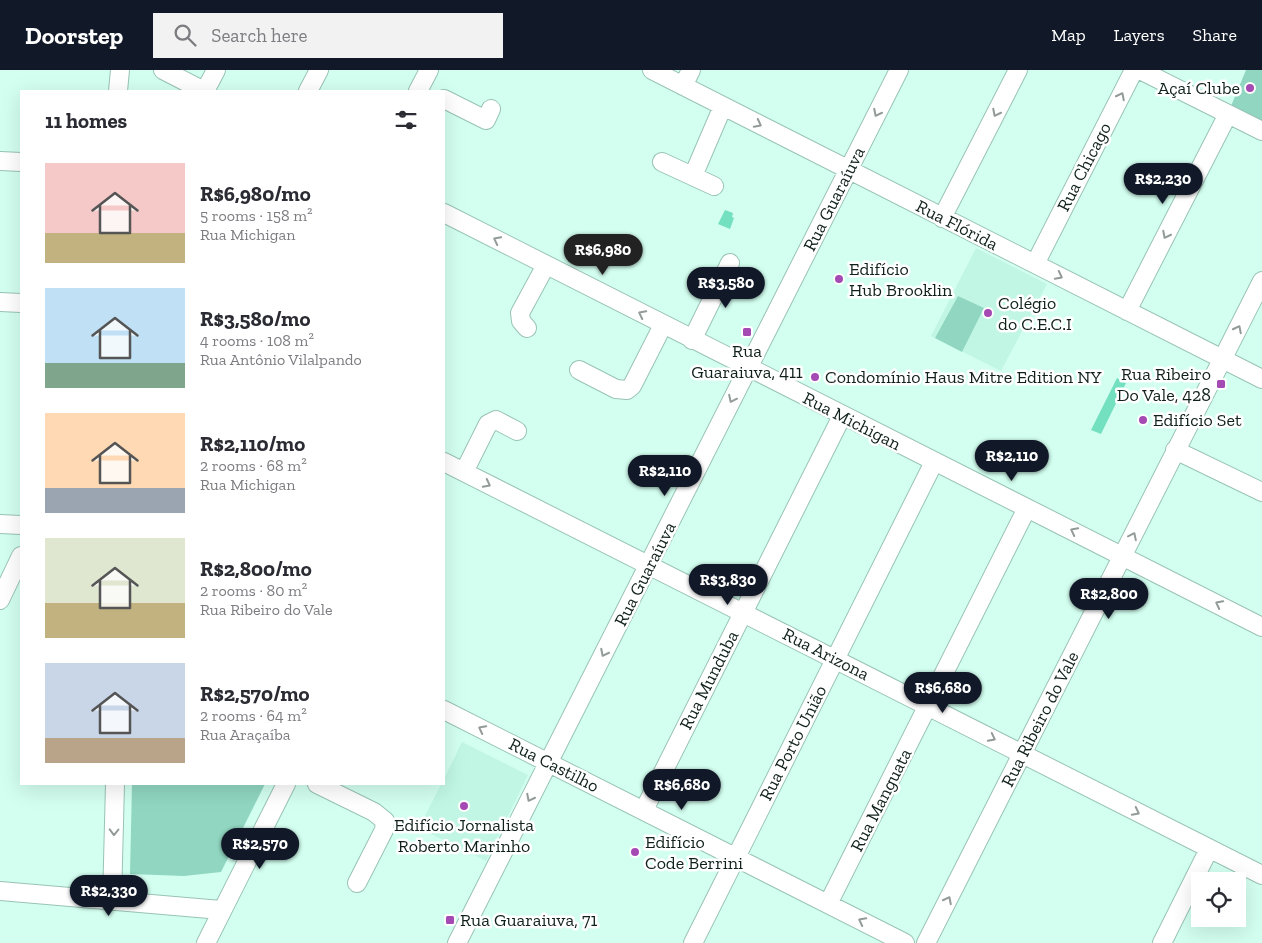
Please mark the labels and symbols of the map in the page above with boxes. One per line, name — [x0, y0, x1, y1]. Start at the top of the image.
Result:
place label: Açaí Clube — [1158, 77, 1240, 99]
marker: Açaí Clube — [1244, 82, 1256, 94]
one-way arrow — [1115, 93, 1125, 102]
one-way arrow — [873, 108, 883, 117]
one-way arrow — [992, 108, 1002, 117]
one-way arrow — [752, 118, 761, 128]
street label: Rua Chicago — [1052, 119, 1116, 215]
street label: Rua Guaraíuva — [798, 143, 870, 255]
pin: R$2,230 — [1117, 162, 1209, 205]
street label: Rua Flórida — [912, 195, 1002, 255]
one-way arrow — [1162, 230, 1172, 239]
pin: R$6,980 — [557, 234, 649, 276]
one-way arrow — [493, 236, 502, 246]
place label: Edifício Hub Brooklin — [849, 258, 953, 301]
pin: R$3,580 — [680, 266, 772, 309]
one-way arrow — [1053, 270, 1062, 280]
marker: Edifício Hub Brooklin — [833, 273, 845, 285]
place label: Colégio do C.E.C.I — [998, 292, 1072, 335]
marker: Colégio do C.E.C.I — [982, 307, 994, 319]
one-way arrow — [638, 310, 647, 320]
one-way arrow — [1232, 325, 1242, 334]
marker: Rua Guaraiuva, 411 — [741, 326, 753, 338]
place label: Rua Guaraiuva, 411 — [691, 340, 803, 383]
place label: Rua Ribeiro Do Vale, 428 — [1117, 363, 1211, 406]
place label: Condomínio Haus Mitre Edition NY — [825, 366, 1102, 388]
marker: Condomínio Haus Mitre Edition NY — [809, 371, 821, 383]
marker: Rua Ribeiro Do Vale, 428 — [1215, 378, 1227, 390]
street label: Rua Michigan — [799, 387, 905, 455]
one-way arrow — [728, 394, 738, 403]
place label: Edifício Set — [1153, 409, 1242, 431]
marker: Edifício Set — [1137, 414, 1149, 426]
pin: R$2,110 — [966, 440, 1058, 482]
pin: R$2,110 — [619, 454, 711, 497]
one-way arrow — [482, 477, 491, 488]
street label: Rua Guaraíuva — [609, 518, 681, 630]
one-way arrow — [1070, 527, 1079, 537]
one-way arrow — [1127, 533, 1137, 542]
pin: R$3,830 — [682, 564, 774, 606]
pin: R$2,800 — [1063, 578, 1155, 620]
one-way arrow — [1215, 601, 1224, 611]
street label: Rua Arizona — [779, 623, 873, 685]
street label: Rua Munduba — [675, 627, 743, 733]
one-way arrow — [600, 648, 610, 657]
street label: Rua Ribeiro do Vale — [996, 648, 1084, 790]
pin: R$6,680 — [897, 672, 989, 714]
street label: Rua Porto União — [754, 682, 832, 804]
one-way arrow — [478, 725, 487, 735]
one-way arrow — [986, 732, 995, 742]
street label: Rua Castilho — [505, 733, 603, 797]
street label: Rua Manguata — [846, 745, 917, 855]
pin: R$6,680 — [636, 768, 728, 811]
one-way arrow — [526, 793, 536, 802]
marker: Edifício Jornalista Roberto Marinho — [458, 800, 470, 812]
one-way arrow — [1131, 806, 1140, 816]
place label: Edifício Jornalista Roberto Marinho — [394, 814, 534, 857]
pin: R$2,570 — [214, 828, 306, 870]
one-way arrow — [109, 829, 119, 837]
place label: Edifício Code Berrini — [645, 831, 743, 874]
marker: Edifício Code Berrini — [629, 846, 641, 858]
pin: R$2,330 — [63, 874, 155, 917]
one-way arrow — [942, 896, 952, 905]
place label: Rua Guaraiuva, 71 — [460, 909, 597, 931]
marker: Rua Guaraiuva, 71 — [444, 914, 456, 926]
one-way arrow — [858, 917, 867, 927]

